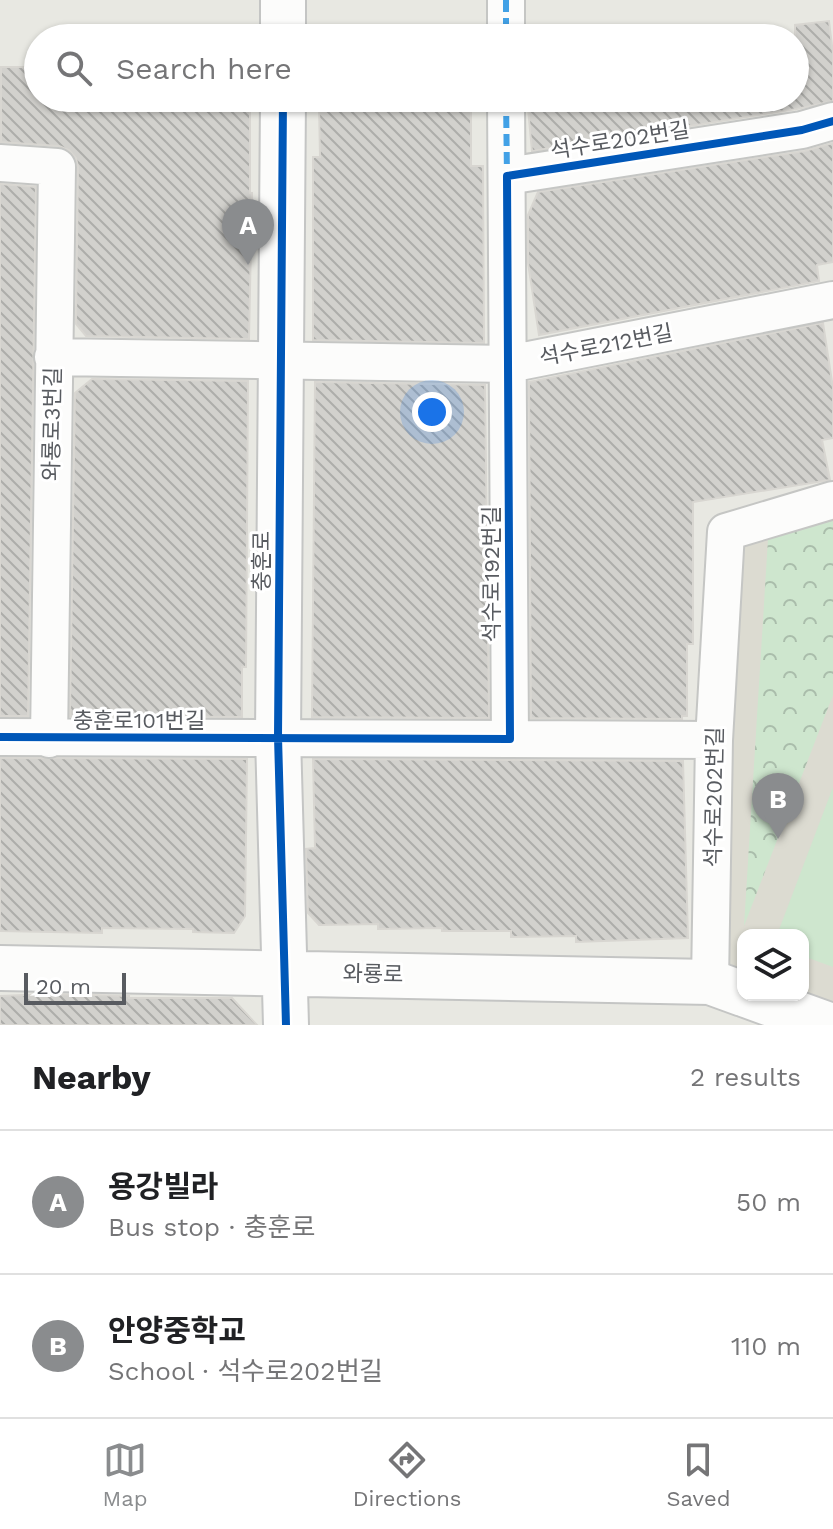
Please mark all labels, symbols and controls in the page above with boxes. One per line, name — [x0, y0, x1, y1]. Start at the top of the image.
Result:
search box — [24, 24, 809, 112]
icon: search — [52, 46, 96, 90]
text: Search here — [116, 51, 292, 86]
street label: 석수로202번길 — [549, 117, 691, 163]
pin: A — [222, 199, 274, 265]
street label: 석수로212번길 — [537, 320, 675, 370]
street label: 와룡로3번길 — [39, 367, 65, 481]
your location — [412, 392, 452, 432]
street label: 석수로192번길 — [479, 506, 504, 642]
street label: 충훈로 — [249, 531, 274, 591]
street label: 충훈로101번길 — [73, 708, 205, 733]
street label: 석수로202번길 — [700, 727, 728, 867]
pin: B — [752, 773, 804, 839]
map controls — [737, 929, 809, 1001]
button: layers — [737, 929, 809, 1001]
street label: 와룡로 — [342, 961, 404, 987]
scale bar — [24, 969, 126, 1005]
text: 20 m — [36, 974, 91, 999]
text: Nearby — [32, 1057, 151, 1097]
text: 2 results — [690, 1062, 801, 1092]
text: 용강빌라 — [108, 1169, 218, 1204]
text: A — [49, 1187, 67, 1217]
text: 50 m — [736, 1187, 801, 1217]
text: Bus stop · 충훈로 — [108, 1212, 315, 1242]
text: 안양중학교 — [108, 1313, 246, 1348]
text: B — [49, 1331, 67, 1361]
text: 110 m — [731, 1331, 801, 1361]
text: School · 석수로202번길 — [108, 1356, 383, 1386]
tab: Map — [103, 1438, 147, 1511]
tab: Directions — [353, 1438, 461, 1511]
tab: Saved — [667, 1438, 730, 1511]

